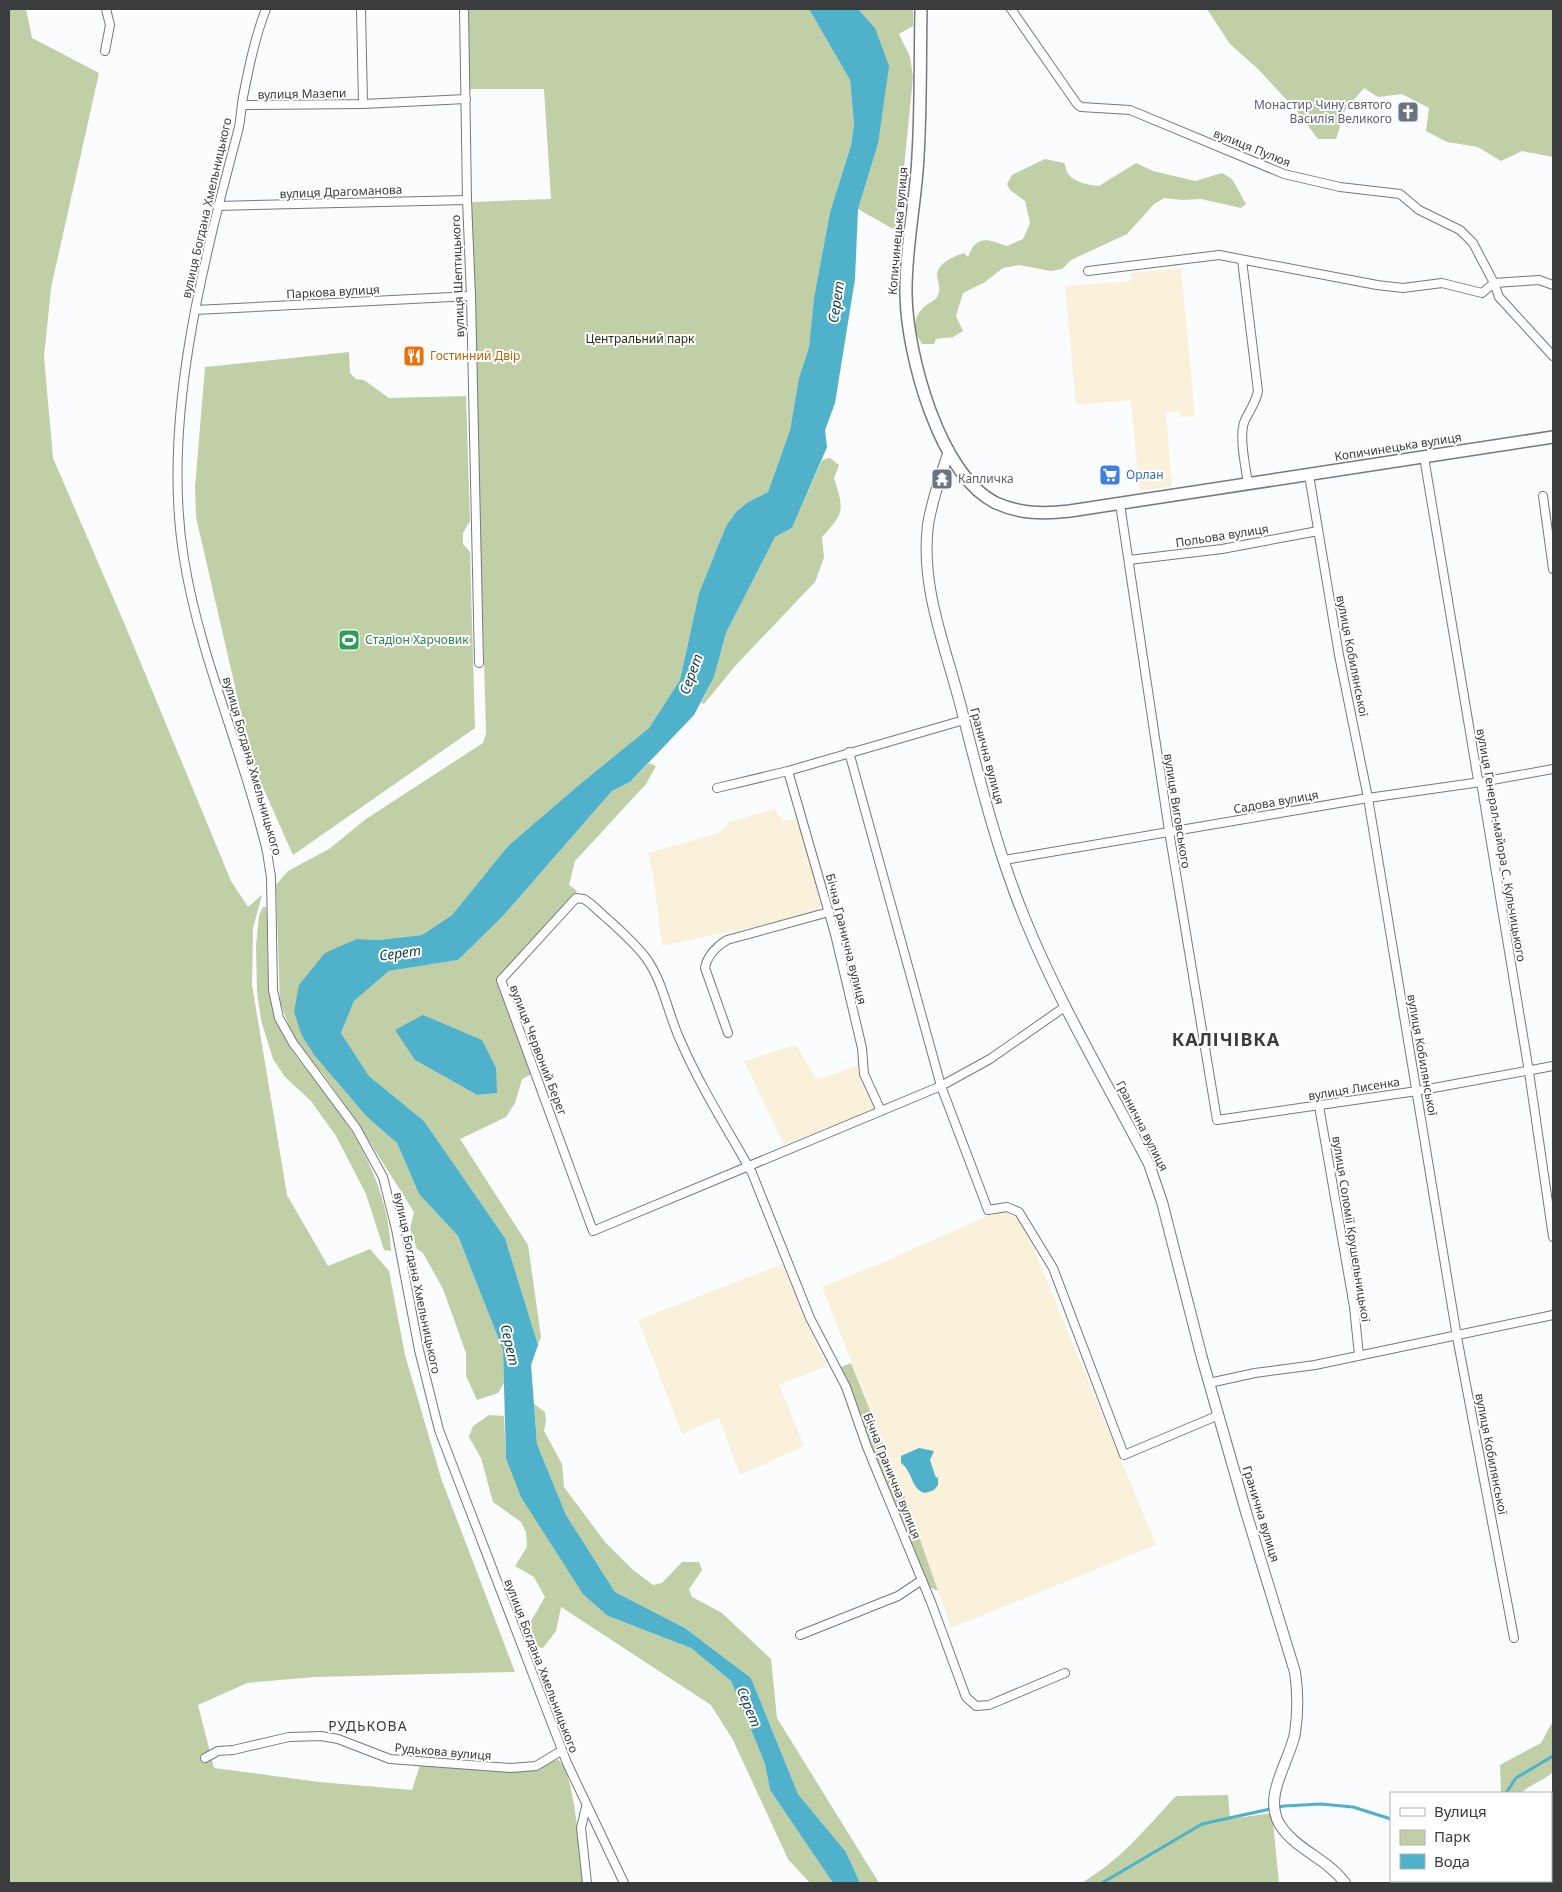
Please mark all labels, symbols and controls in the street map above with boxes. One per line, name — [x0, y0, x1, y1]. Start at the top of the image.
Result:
street label: вулиця Мазепи — [257, 84, 347, 103]
place label: Монастир Чину святого Василія Великого — [1254, 96, 1392, 127]
church icon: Монастир Чину святого Василія Великого — [1396, 100, 1420, 124]
street label: вулиця Богдана Хмельницького — [177, 116, 236, 300]
street label: вулиця Пулюя — [1211, 124, 1293, 171]
street label: Копичинецька вулиця — [883, 166, 912, 296]
street label: вулиця Драгоманова — [279, 181, 403, 202]
street label: вулиця Шептицького — [447, 214, 468, 338]
water label: Серет — [823, 280, 848, 324]
street label: Паркова вулиця — [286, 281, 380, 302]
park label: Центральний парк — [586, 330, 695, 347]
restaurant icon: Гостинний Двір — [402, 344, 426, 368]
place label: Гостинний Двір — [430, 347, 520, 364]
street label: Копичинецька вулиця — [1333, 428, 1463, 465]
supermarket icon: Орлан — [1098, 463, 1122, 487]
place label: Орлан — [1126, 466, 1164, 483]
temple icon: Капличка — [930, 467, 954, 491]
place label: Капличка — [958, 470, 1014, 487]
street label: Польова вулиця — [1174, 520, 1270, 551]
street label: вулиця Кобилянської — [1332, 594, 1373, 718]
sports icon: Стадіон Харчовик — [337, 628, 361, 652]
place label: Стадіон Харчовик — [365, 631, 469, 648]
water label: Серет — [674, 651, 707, 697]
street label: вулиця Богдана Хмельницького — [219, 675, 286, 857]
street label: Гранична вулиця — [966, 706, 1009, 806]
street label: вулиця Генерал-майора С. Кульчицького — [1473, 727, 1530, 963]
street label: вулиця Виговського — [1160, 752, 1195, 870]
street label: Садова вулиця — [1232, 786, 1320, 817]
street label: Бічна Гранична вулиця — [822, 872, 871, 1006]
water label: Серет — [378, 940, 422, 965]
street label: вулиця Червоний Берег — [506, 982, 571, 1118]
street label: вулиця Кобилянської — [1403, 993, 1442, 1117]
district label: КАЛІЧІВКА — [1172, 1027, 1280, 1051]
street label: вулиця Лисенка — [1307, 1073, 1401, 1104]
street label: Гранична вулиця — [1112, 1078, 1173, 1174]
street label: вулиця Соломії Крушельницької — [1328, 1135, 1375, 1323]
street label: вулиця Богдана Хмельницького — [390, 1191, 445, 1375]
water label: Серет — [497, 1322, 524, 1367]
street label: вулиця Кобилянської — [1471, 1392, 1512, 1516]
street label: Бічна Гранична вулиця — [859, 1410, 926, 1541]
street label: Гранична вулиця — [1239, 1464, 1284, 1564]
street label: вулиця Богдана Хмельницького — [500, 1576, 583, 1755]
water label: Серет — [733, 1684, 766, 1730]
district label: РУДЬКОВА — [328, 1716, 408, 1735]
street label: Рудькова вулиця — [394, 1739, 492, 1764]
legend — [1390, 1792, 1552, 1882]
text: Вулиця — [1434, 1801, 1487, 1821]
text: Парк — [1434, 1826, 1470, 1846]
text: Вода — [1434, 1851, 1470, 1871]

